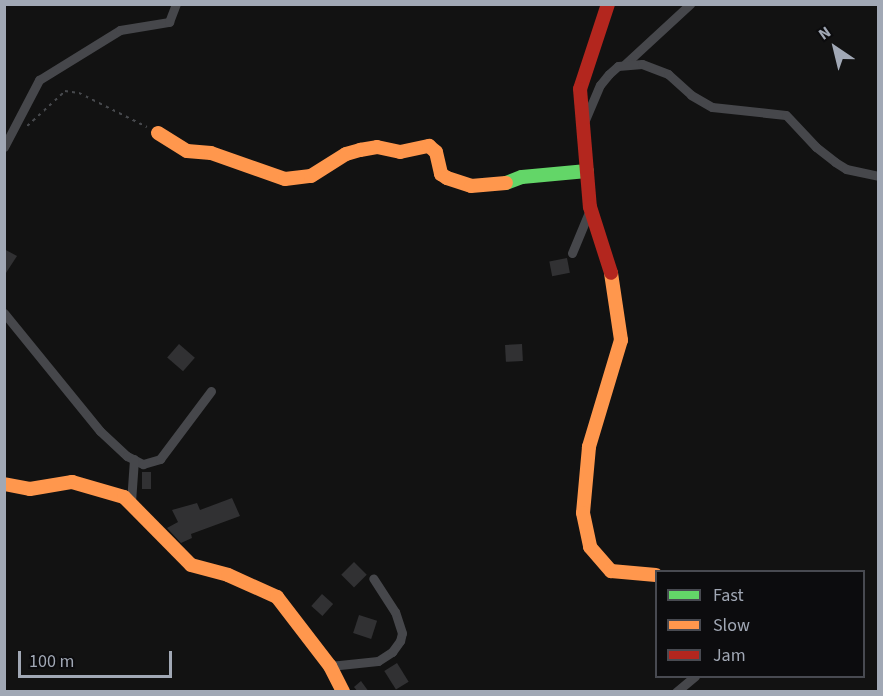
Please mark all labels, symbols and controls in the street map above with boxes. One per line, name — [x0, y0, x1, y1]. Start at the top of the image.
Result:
north arrow — [805, 18, 865, 78]
text: N — [814, 21, 835, 45]
legend — [655, 570, 865, 678]
text: Fast — [713, 583, 744, 608]
text: Slow — [713, 613, 750, 638]
scale bar — [21, 639, 176, 677]
text: Jam — [713, 643, 746, 668]
text: 100 m — [29, 649, 74, 674]

